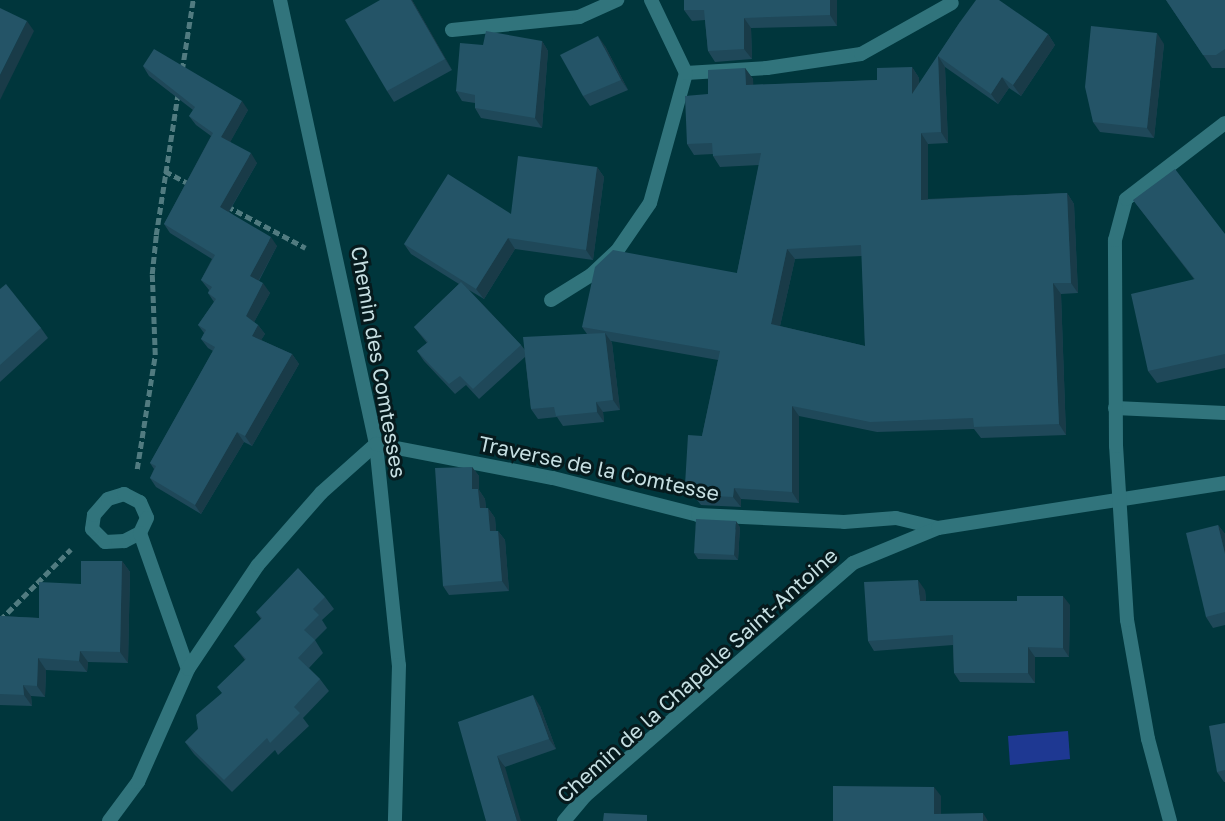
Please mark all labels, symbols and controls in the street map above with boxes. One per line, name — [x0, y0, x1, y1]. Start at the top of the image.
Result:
street label: Chemin des Comtesses — [346, 244, 412, 480]
street label: Traverse de la Comtesse — [476, 430, 722, 506]
street label: Chemin de la Chapelle Saint-Antoine — [552, 542, 842, 808]

